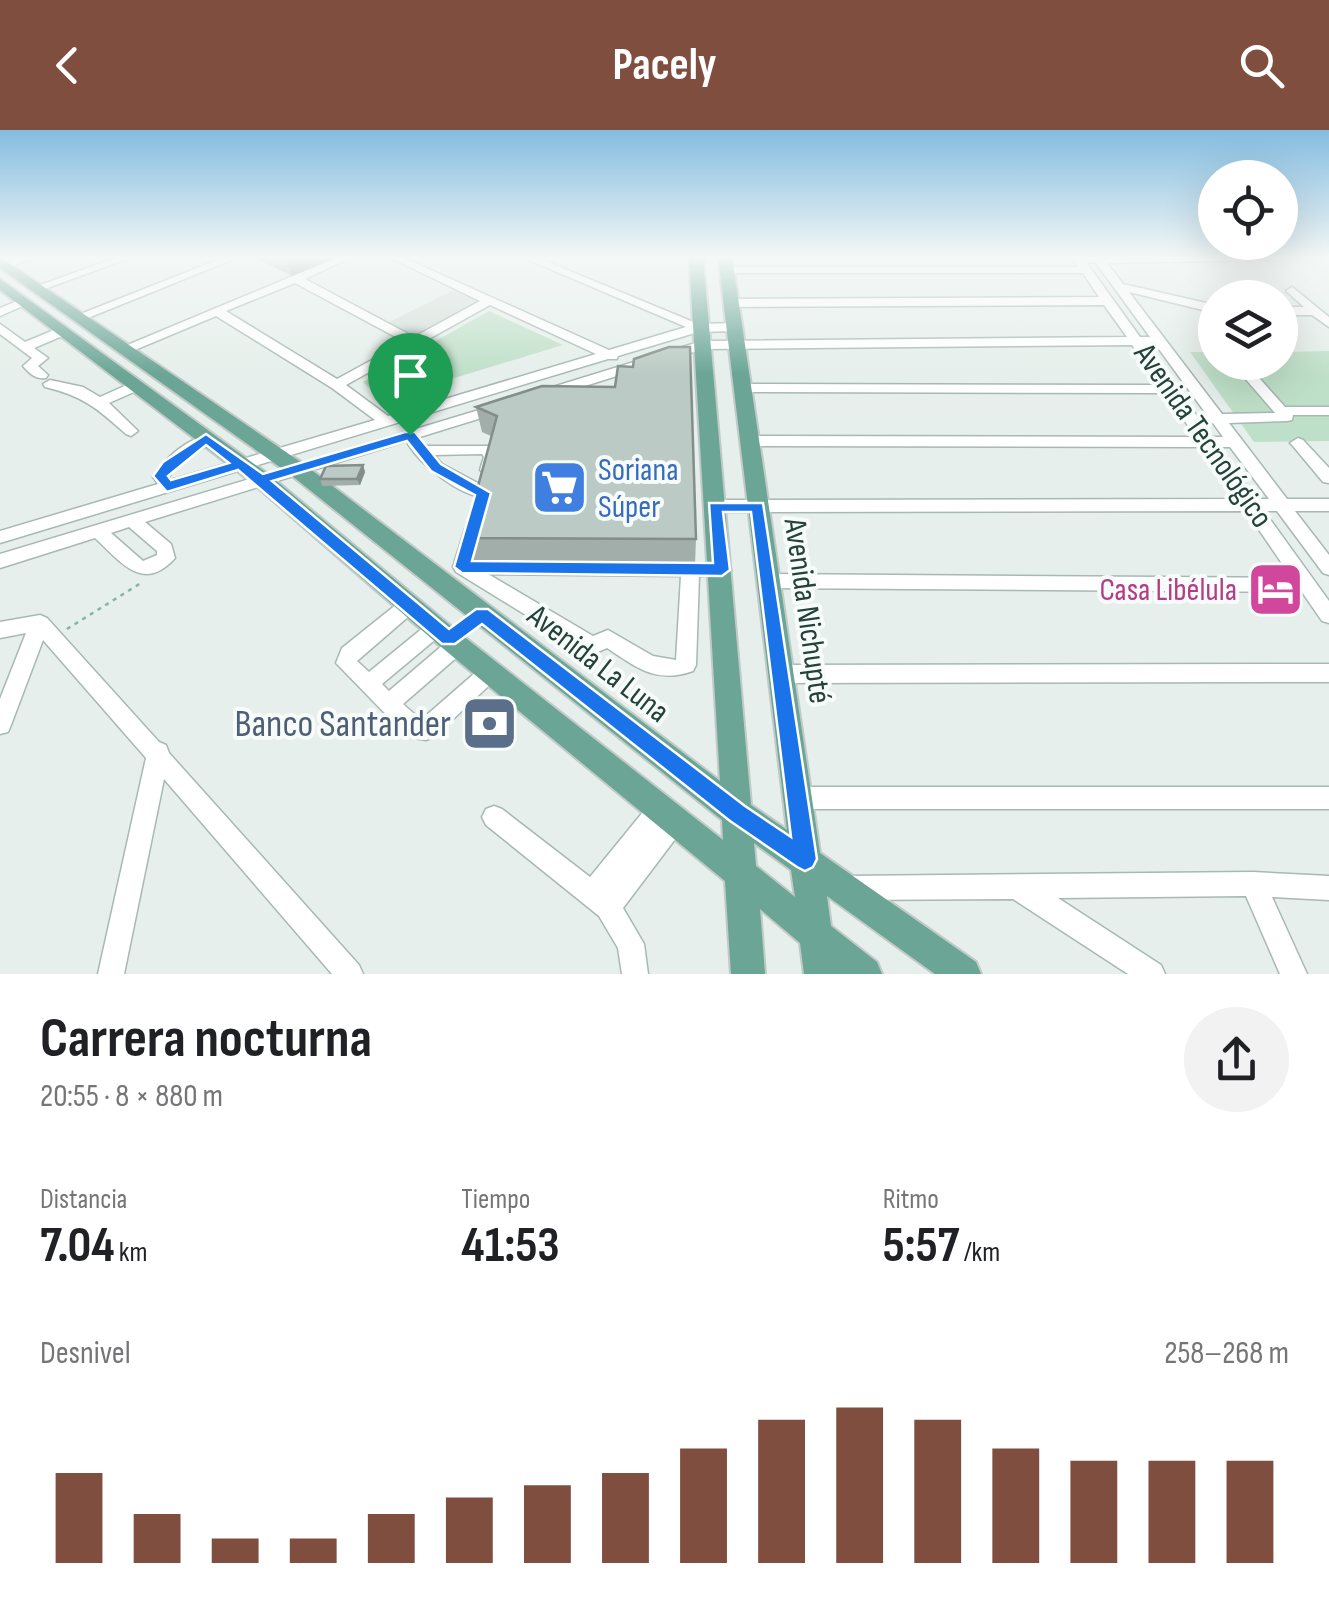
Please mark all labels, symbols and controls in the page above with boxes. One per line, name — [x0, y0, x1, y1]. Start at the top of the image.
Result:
icon: back — [40, 38, 95, 93]
text: Pacely — [612, 38, 717, 93]
icon: search — [1234, 38, 1289, 93]
map controls — [1198, 160, 1298, 380]
button: locate — [1198, 160, 1298, 260]
button: layers — [1198, 280, 1298, 380]
pin — [368, 333, 453, 436]
street label: Avenida Tecnológico — [1125, 336, 1281, 536]
icon: arrive — [383, 348, 438, 403]
place label: Soriana Súper — [598, 451, 678, 527]
supermarket icon: Soriana Súper — [529, 458, 589, 518]
street label: Avenida Nichupté — [775, 515, 839, 706]
hotel icon: Casa Libélula — [1246, 560, 1306, 620]
place label: Casa Libélula — [1099, 571, 1237, 610]
street label: Avenida La Luna — [519, 596, 677, 731]
bank icon: Banco Santander — [460, 694, 520, 754]
place label: Banco Santander — [234, 702, 451, 747]
text: Carrera nocturna — [40, 1006, 372, 1073]
button: share — [1184, 1007, 1289, 1112]
text: 20:55 · 8 × 880 m — [40, 1077, 223, 1116]
text: Distancia — [40, 1183, 127, 1216]
text: Tiempo — [461, 1183, 530, 1216]
text: Ritmo — [883, 1183, 939, 1216]
text: 7.04 — [40, 1216, 114, 1276]
text: 41:53 — [461, 1216, 560, 1276]
text: 5:57 — [883, 1216, 959, 1276]
text: km — [114, 1236, 148, 1269]
text: /km — [959, 1236, 1000, 1269]
text: Desnivel — [40, 1334, 131, 1373]
text: 258–268 m — [1164, 1334, 1289, 1373]

